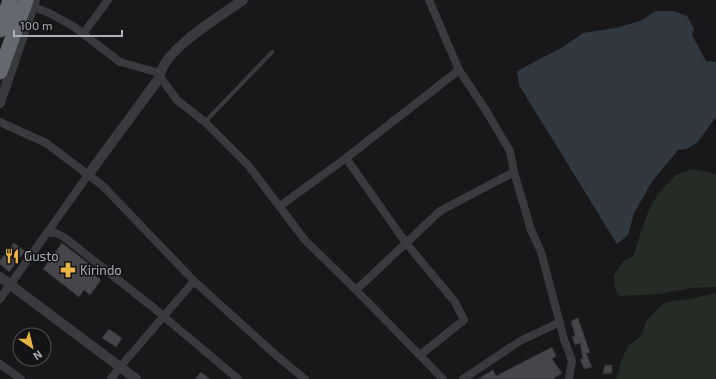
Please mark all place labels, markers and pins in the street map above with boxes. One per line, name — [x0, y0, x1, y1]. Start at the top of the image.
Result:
restaurant icon: Gusto — [3, 247, 21, 265]
place label: Gusto — [24, 248, 59, 264]
pharmacy icon: Kirindo — [59, 261, 77, 279]
place label: Kirindo — [80, 262, 122, 278]

